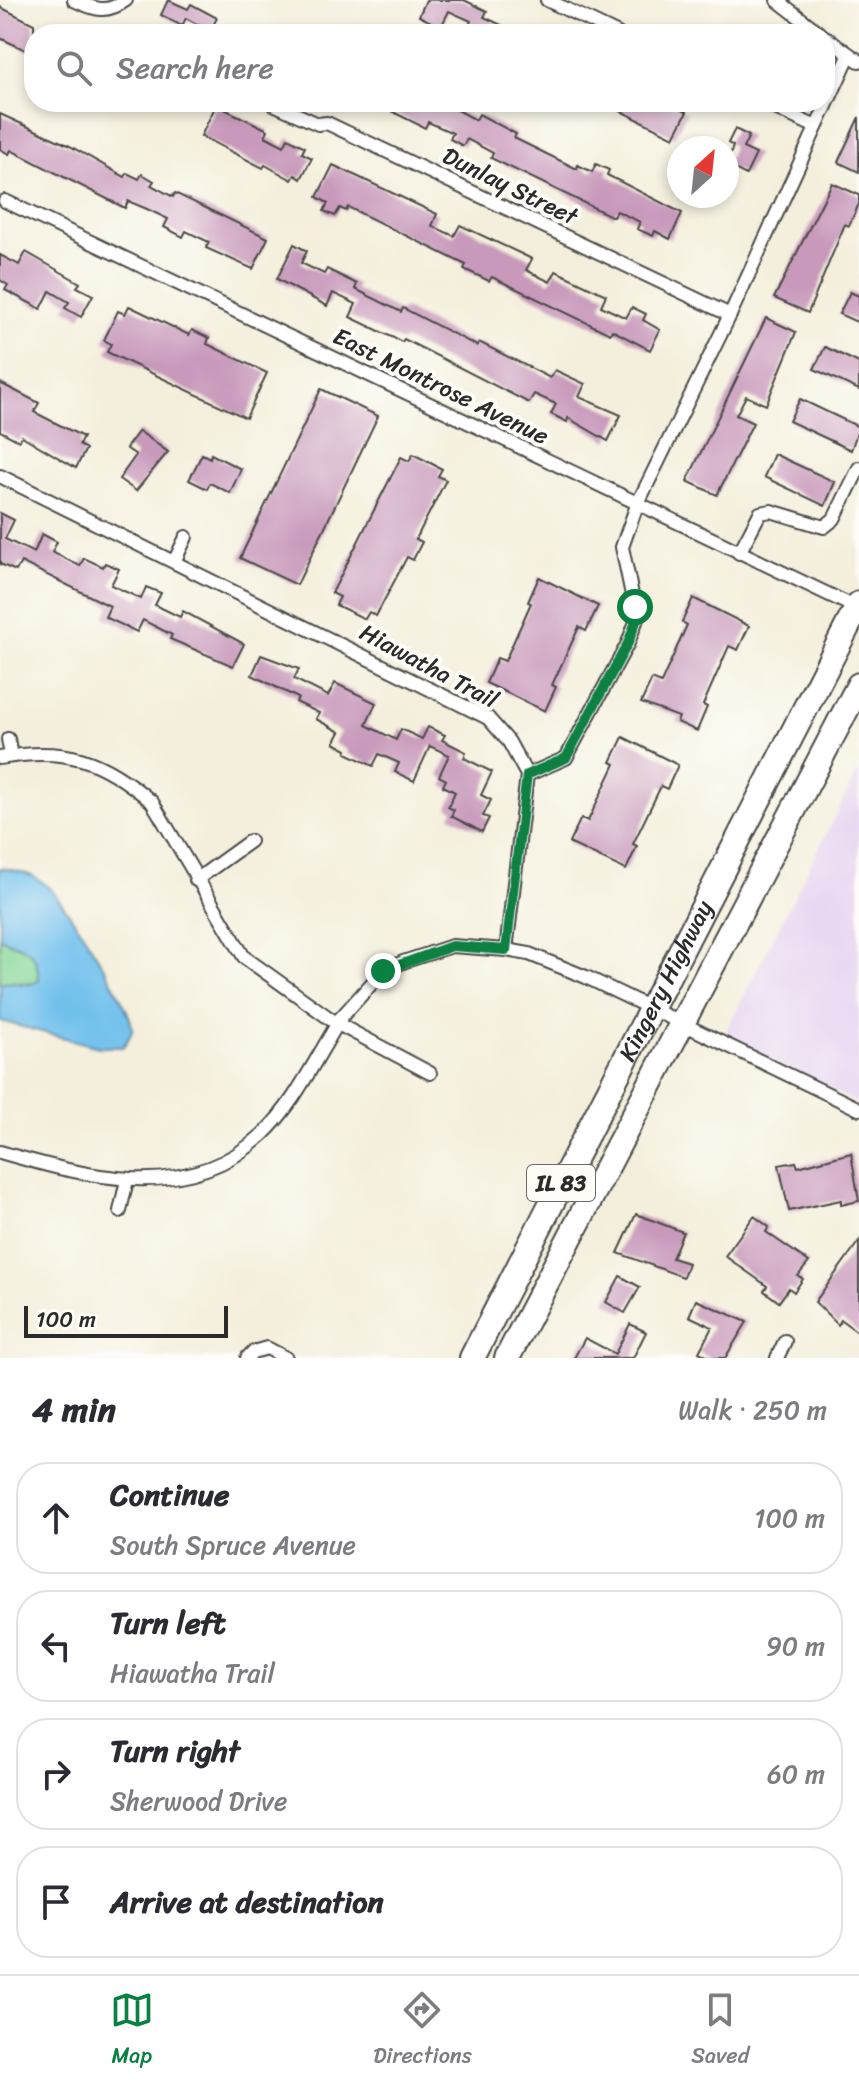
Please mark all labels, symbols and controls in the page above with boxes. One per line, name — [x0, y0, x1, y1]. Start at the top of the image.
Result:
search box — [24, 24, 835, 112]
text: Search here — [116, 41, 274, 95]
icon: search — [52, 46, 96, 90]
street label: Dunlay Street — [435, 135, 586, 238]
north arrow — [667, 136, 739, 208]
street label: East Montrose Avenue — [326, 315, 556, 457]
route start — [617, 589, 653, 625]
street label: Hiawatha Trail — [352, 612, 507, 721]
street label: Kingery Highway — [607, 892, 725, 1069]
route end — [365, 953, 401, 989]
road number: IL 83 — [527, 1165, 595, 1201]
text: 100 m — [36, 1300, 96, 1339]
scale bar — [24, 1302, 228, 1338]
text: 4 min — [32, 1380, 116, 1440]
text: Walk · 250 m — [678, 1387, 827, 1433]
text: Continue — [110, 1468, 229, 1522]
text: 100 m — [754, 1495, 825, 1541]
icon: ahead — [34, 1496, 78, 1540]
text: South Spruce Avenue — [110, 1522, 356, 1568]
text: Turn left — [110, 1596, 226, 1650]
text: 90 m — [766, 1623, 825, 1669]
icon: left — [34, 1624, 78, 1668]
text: Hiawatha Trail — [110, 1650, 275, 1696]
text: Turn right — [110, 1724, 240, 1778]
text: 60 m — [767, 1751, 825, 1797]
icon: right — [34, 1752, 78, 1796]
text: Sherwood Drive — [110, 1778, 287, 1824]
text: Arrive at destination — [110, 1875, 384, 1929]
icon: arrive — [34, 1880, 78, 1924]
tab: Map — [110, 1988, 154, 2075]
tab: Directions — [373, 1988, 472, 2075]
tab: Saved — [691, 1988, 749, 2075]

